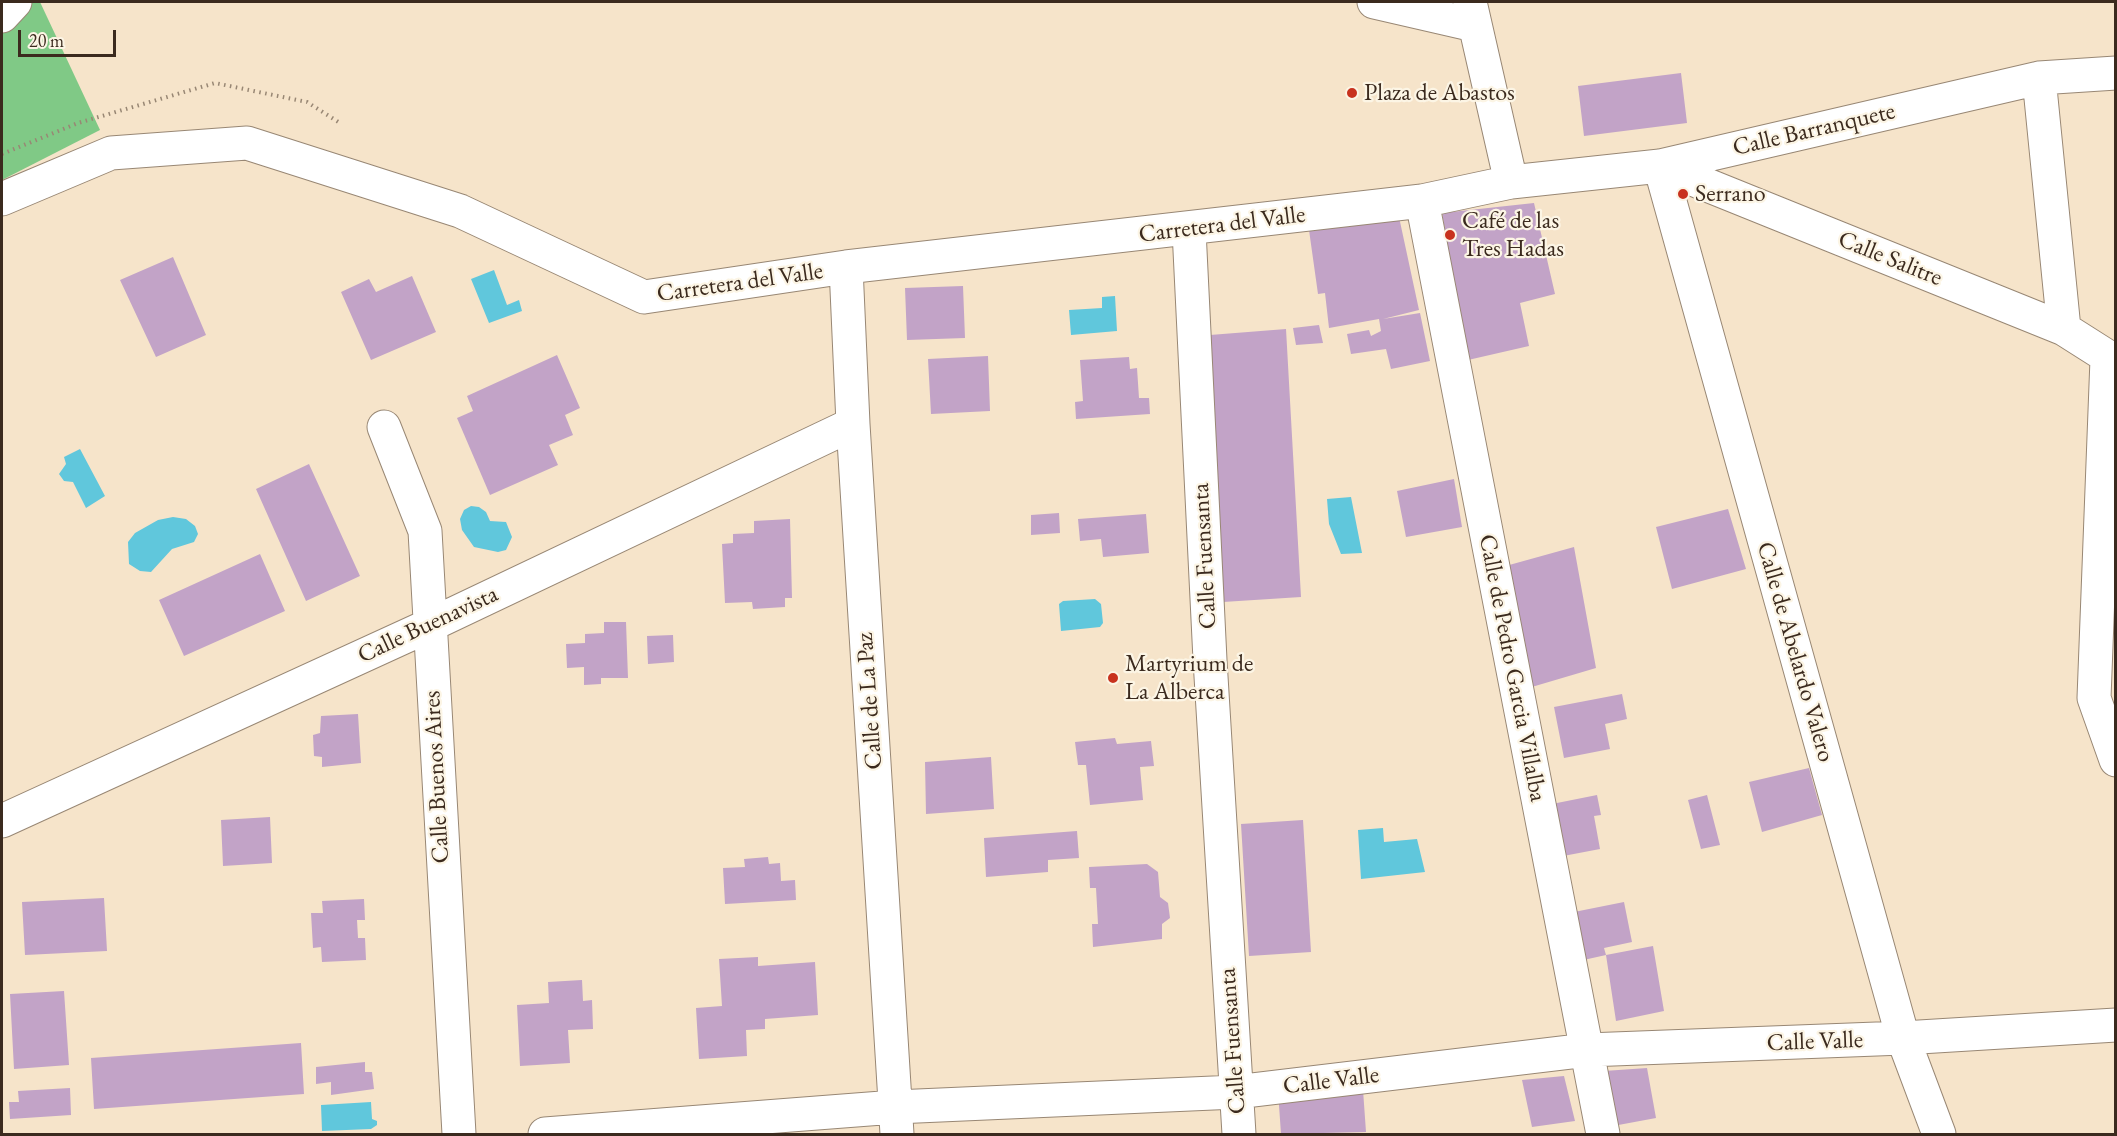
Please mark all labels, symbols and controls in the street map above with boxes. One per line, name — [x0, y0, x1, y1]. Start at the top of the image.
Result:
scale bar — [21, 18, 118, 56]
text: 20 m — [29, 29, 64, 52]
place label: Plaza de Abastos — [1364, 79, 1515, 107]
marker: Plaza de Abastos — [1345, 86, 1359, 100]
street label: Calle Barranquete — [1730, 97, 1898, 163]
place label: Serrano — [1695, 180, 1766, 208]
marker: Serrano — [1676, 187, 1690, 201]
street label: Carretera del Valle — [1137, 200, 1307, 250]
place label: Café de las Tres Hadas — [1462, 207, 1564, 263]
street label: Calle Salitre — [1834, 225, 1946, 293]
marker: Café de las Tres Hadas — [1443, 228, 1457, 242]
street label: Carretera del Valle — [655, 257, 825, 309]
street label: Calle Fuensanta — [1187, 482, 1223, 630]
street label: Calle de Pedro Garcia Villalba — [1472, 532, 1552, 804]
street label: Calle de Abelardo Valero — [1750, 539, 1840, 765]
street label: Calle Buenavista — [353, 580, 503, 670]
street label: Calle de La Paz — [851, 632, 889, 770]
place label: Martyrium de La Alberca — [1125, 650, 1253, 706]
marker: Martyrium de La Alberca — [1106, 671, 1120, 685]
street label: Calle Buenos Aires — [418, 690, 456, 864]
street label: Calle Fuensanta — [1214, 967, 1252, 1115]
street label: Calle Valle — [1766, 1026, 1864, 1058]
street label: Calle Valle — [1281, 1061, 1381, 1101]

